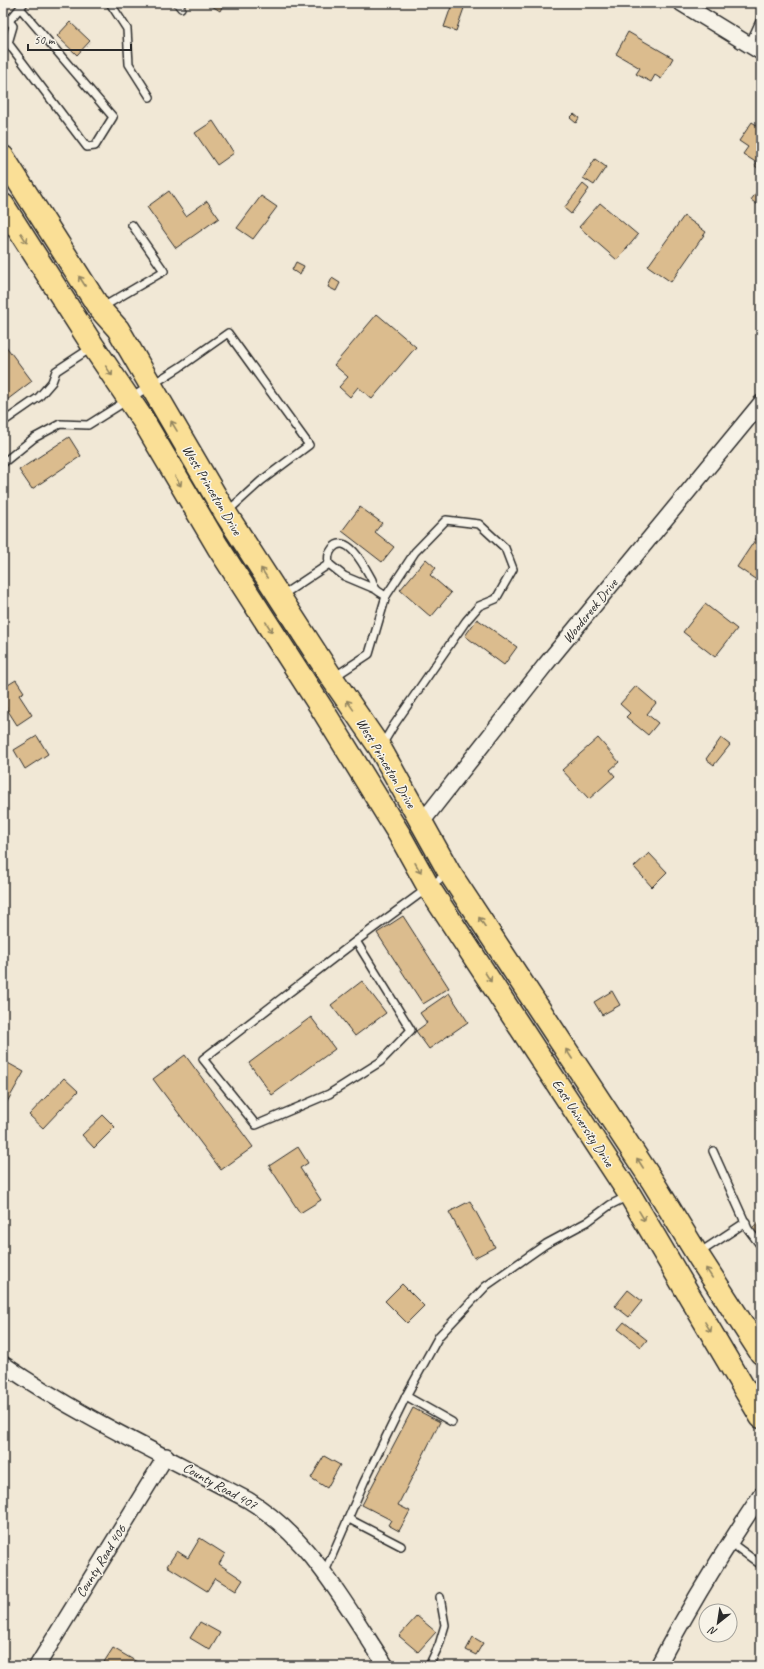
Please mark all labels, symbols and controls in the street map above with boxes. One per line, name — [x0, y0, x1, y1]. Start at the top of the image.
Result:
scale bar — [28, 26, 131, 52]
text: 50 m — [34, 32, 56, 48]
one-way arrow — [20, 232, 28, 243]
one-way arrow — [78, 276, 86, 287]
one-way arrow — [105, 365, 113, 376]
one-way arrow — [170, 420, 178, 432]
street label: West Princeton Drive — [179, 442, 246, 539]
one-way arrow — [174, 475, 182, 486]
one-way arrow — [260, 568, 268, 579]
street label: Woodcreek Drive — [559, 574, 622, 647]
one-way arrow — [265, 621, 273, 632]
one-way arrow — [346, 700, 354, 711]
street label: West Princeton Drive — [353, 715, 420, 812]
one-way arrow — [414, 862, 422, 874]
one-way arrow — [478, 917, 486, 928]
one-way arrow — [484, 971, 492, 982]
one-way arrow — [565, 1049, 573, 1060]
street label: East University Drive — [548, 1076, 619, 1171]
one-way arrow — [636, 1157, 644, 1169]
one-way arrow — [639, 1210, 647, 1222]
one-way arrow — [705, 1268, 713, 1279]
one-way arrow — [705, 1321, 713, 1333]
street label: County Road 407 — [180, 1459, 261, 1514]
street label: County Road 406 — [72, 1521, 130, 1600]
north arrow — [698, 1603, 738, 1643]
text: N — [705, 1623, 719, 1639]

